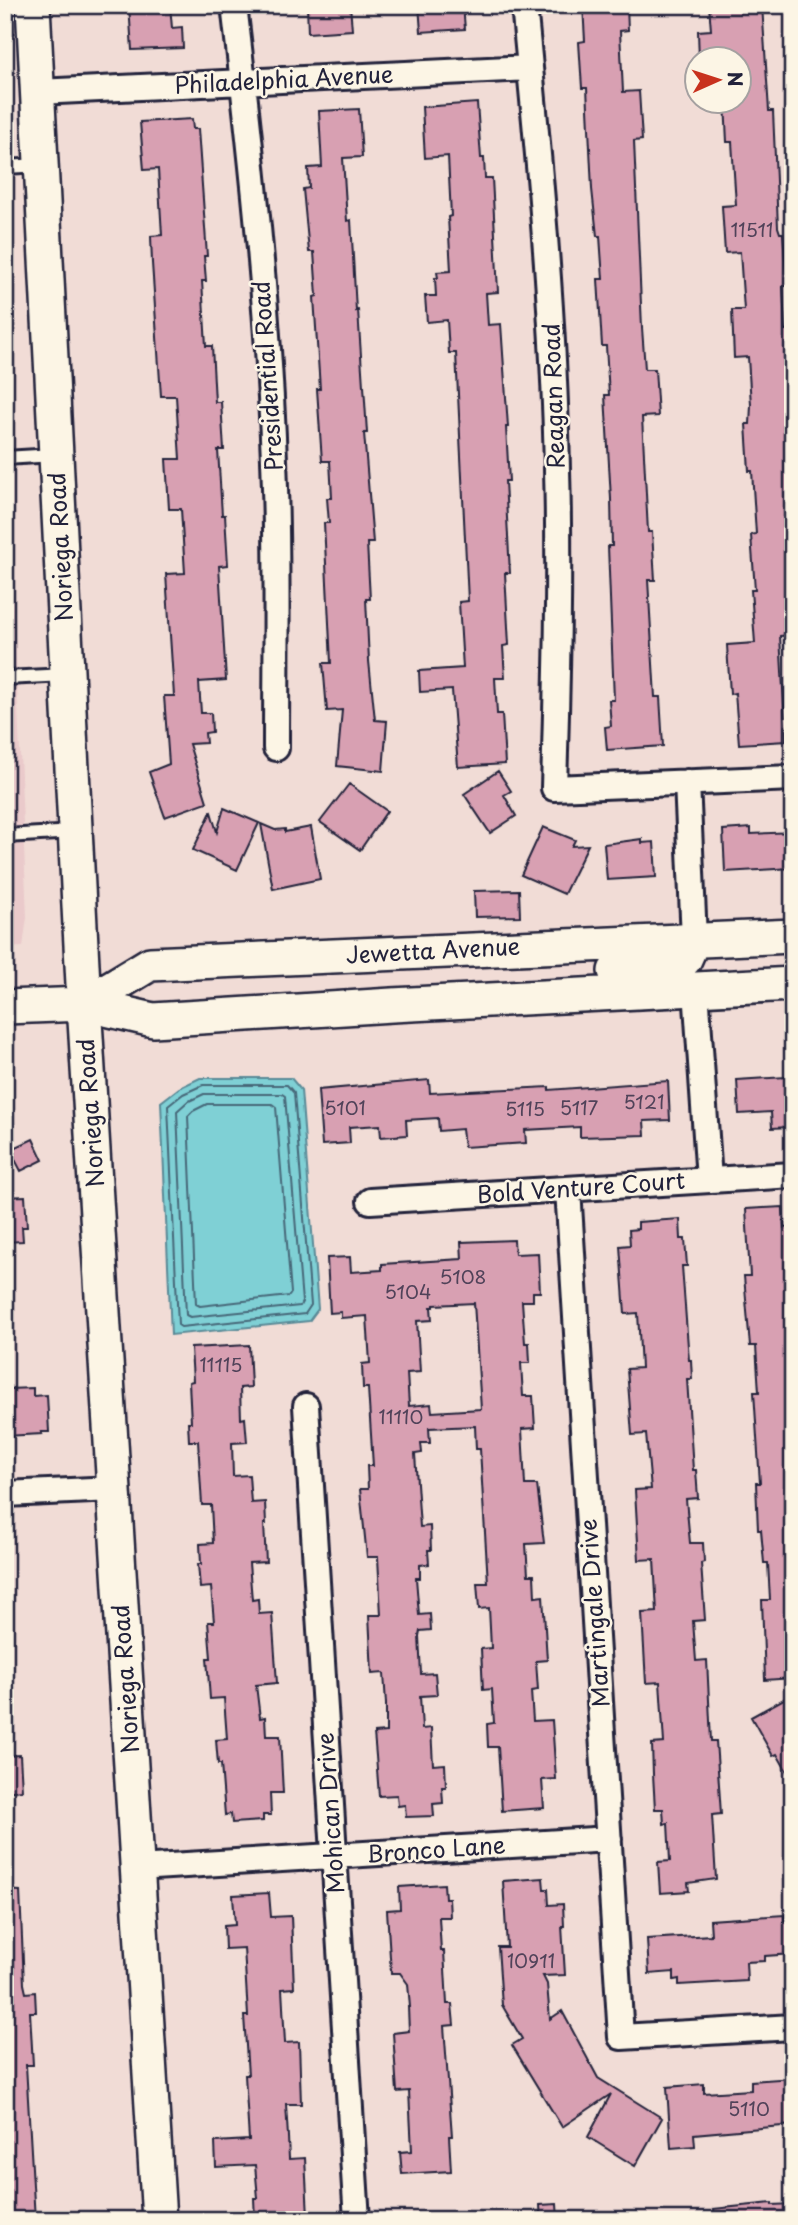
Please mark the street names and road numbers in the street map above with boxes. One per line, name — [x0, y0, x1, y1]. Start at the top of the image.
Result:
street label: Philadelphia Avenue — [174, 55, 394, 102]
street label: Presidential Road — [242, 280, 291, 472]
street label: Reagan Road — [532, 323, 573, 470]
street label: Noriega Road — [38, 471, 81, 623]
street label: Jewetta Avenue — [345, 927, 521, 972]
street label: Noriega Road — [67, 1037, 112, 1189]
street label: Bold Venture Court — [476, 1162, 686, 1211]
street label: Martingale Drive — [569, 1518, 618, 1709]
street label: Noriega Road — [102, 1603, 147, 1755]
street label: Mohican Drive — [306, 1731, 353, 1895]
street label: Bronco Lane — [365, 1826, 507, 1871]

